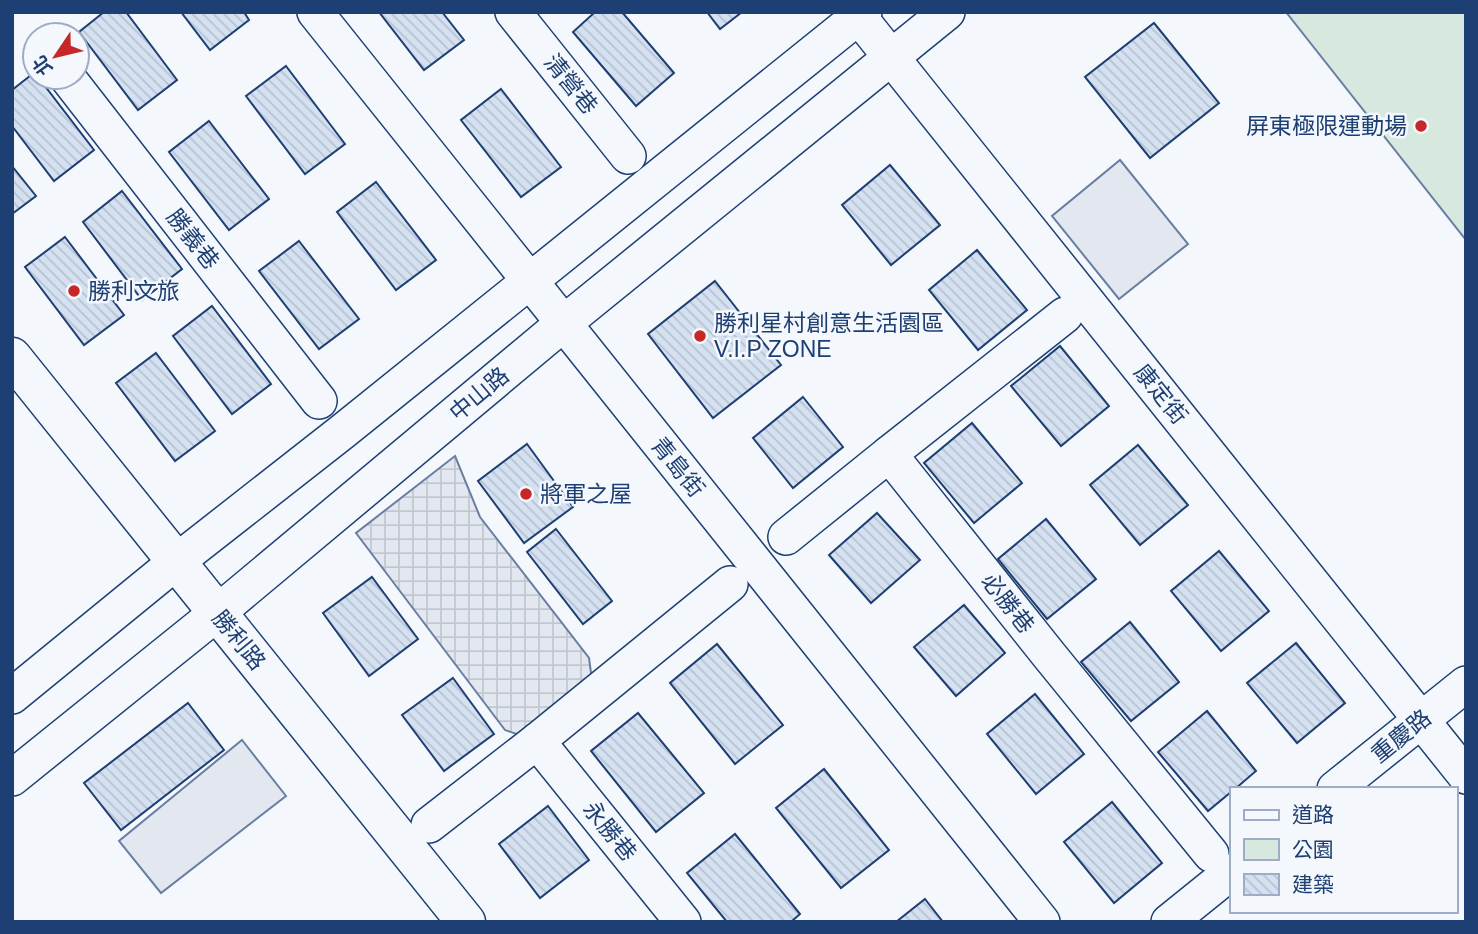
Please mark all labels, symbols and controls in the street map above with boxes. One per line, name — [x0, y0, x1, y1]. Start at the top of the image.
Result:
north arrow — [21, 21, 91, 91]
street label: 清營巷 — [539, 49, 603, 119]
text: 北 — [28, 52, 57, 79]
place label: 屏東極限運動場 — [1246, 113, 1407, 139]
marker: 屏東極限運動場 — [1413, 118, 1429, 134]
street label: 勝義巷 — [162, 204, 224, 274]
place label: 勝利文旅 — [88, 278, 180, 304]
marker: 勝利文旅 — [66, 283, 82, 299]
place label: 勝利星村創意生活園區 V.I.P ZONE — [714, 310, 944, 362]
marker: 勝利星村創意生活園區 V.I.P ZONE — [692, 328, 708, 344]
street label: 康定街 — [1129, 359, 1193, 429]
street label: 中山路 — [444, 362, 514, 426]
street label: 青島街 — [646, 432, 710, 502]
place label: 將軍之屋 — [540, 481, 632, 507]
marker: 將軍之屋 — [518, 486, 534, 502]
street label: 必勝巷 — [977, 568, 1039, 638]
street label: 勝利路 — [207, 605, 271, 675]
street label: 重慶路 — [1366, 704, 1436, 768]
legend — [1230, 787, 1457, 913]
street label: 永勝巷 — [578, 796, 642, 866]
text: 道路 — [1292, 803, 1334, 826]
text: 公園 — [1292, 838, 1334, 861]
text: 建築 — [1292, 873, 1334, 896]

